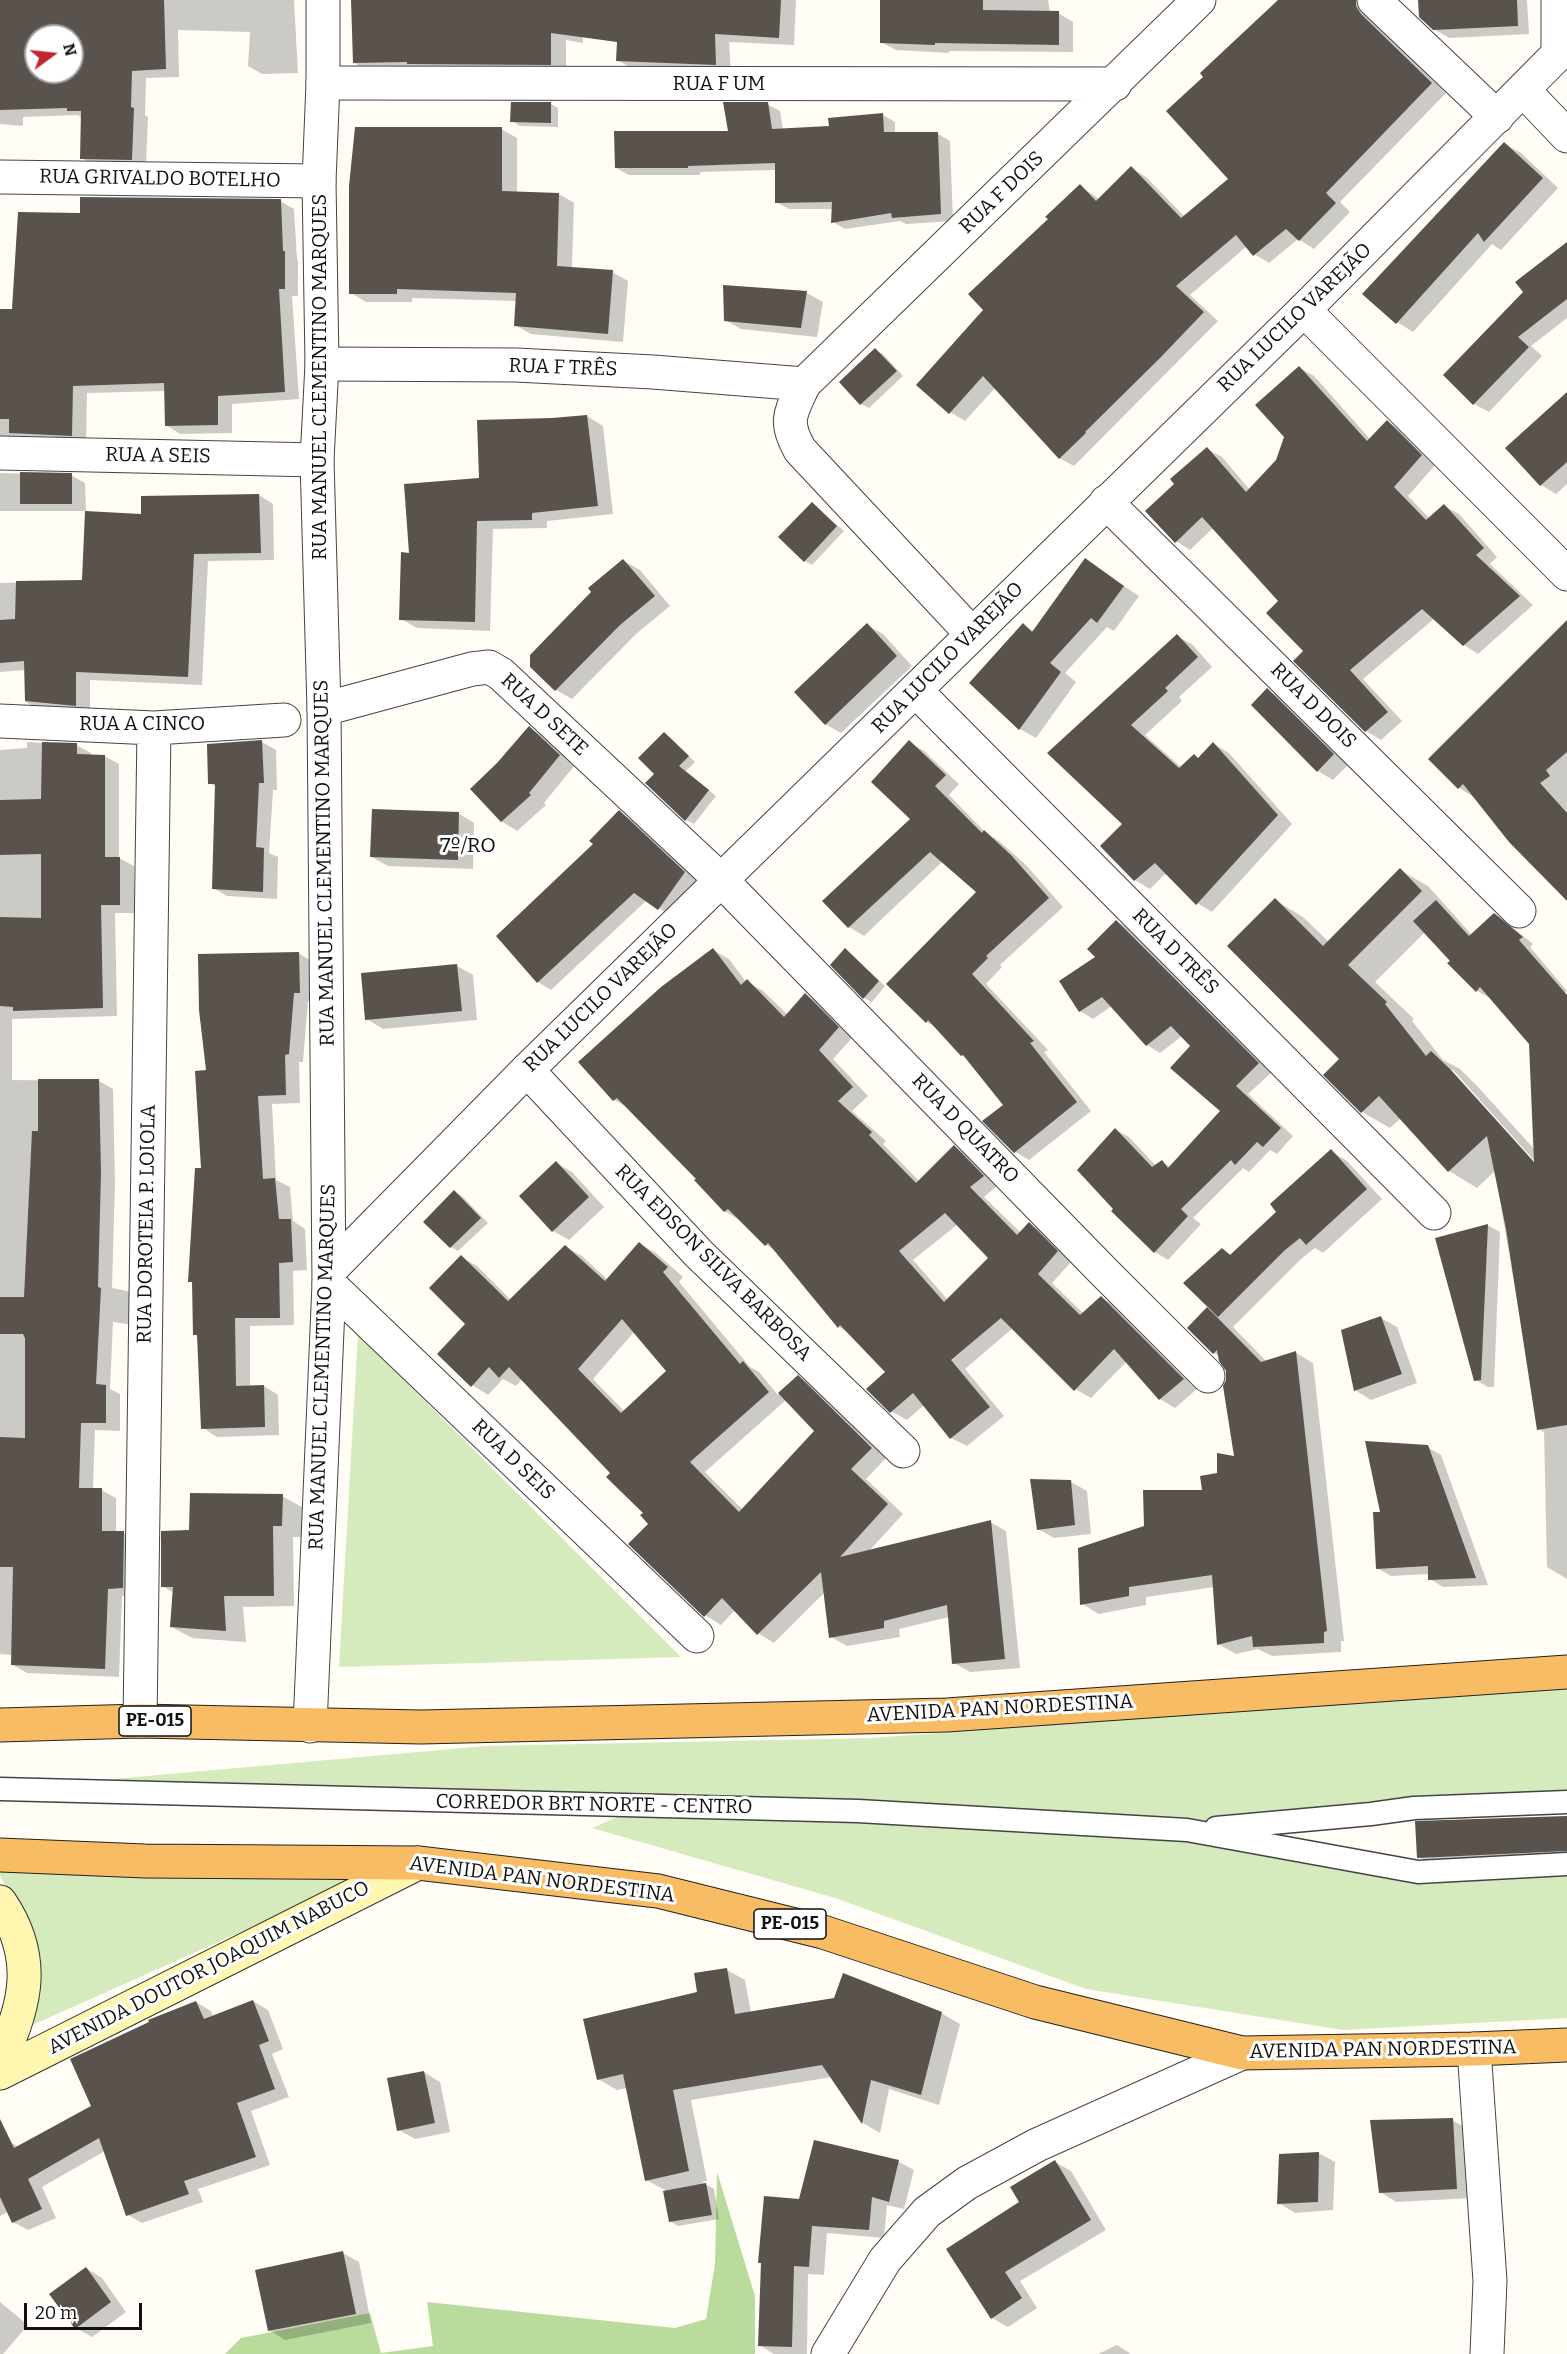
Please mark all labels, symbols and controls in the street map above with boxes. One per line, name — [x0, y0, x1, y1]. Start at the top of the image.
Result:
north arrow — [24, 24, 84, 84]
text: N — [59, 41, 81, 58]
street label: RUA F UM — [673, 72, 765, 96]
street label: RUA F DOIS — [955, 147, 1049, 239]
street label: RUA GRIVALDO BOTELHO — [39, 165, 281, 193]
street label: RUA MANUEL CLEMENTINO MARQUES — [308, 194, 332, 560]
street label: RUA LUCILO VAREJÃO — [1213, 238, 1377, 398]
street label: RUA F TRÊS — [508, 354, 618, 382]
street label: RUA A SEIS — [105, 443, 211, 469]
street label: RUA LUCILO VAREJÃO — [867, 577, 1029, 739]
street label: RUA D DOIS — [1265, 658, 1361, 754]
street label: RUA D SETE — [496, 669, 592, 761]
street label: RUA MANUEL CLEMENTINO MARQUES — [310, 679, 340, 1047]
street label: RUA A CINCO — [79, 712, 205, 736]
district label: 7º/RO — [440, 833, 496, 859]
street label: RUA D TRÊS — [1127, 904, 1223, 1000]
street label: RUA LUCILO VAREJÃO — [519, 918, 683, 1078]
street label: RUA D QUATRO — [906, 1069, 1024, 1189]
street label: RUA DOROTEIA P. LOIOLA — [133, 1104, 161, 1344]
street label: RUA EDSON SILVA BARBOSA — [610, 1160, 816, 1366]
street label: RUA MANUEL CLEMENTINO MARQUES — [305, 1183, 341, 1551]
street label: RUA D SEIS — [467, 1415, 559, 1505]
street label: AVENIDA PAN NORDESTINA — [866, 1690, 1134, 1728]
road number: PE-015 — [119, 1706, 191, 1736]
street label: CORREDOR BRT NORTE - CENTRO — [435, 1790, 753, 1820]
street label: AVENIDA PAN NORDESTINA — [408, 1852, 676, 1908]
street label: AVENIDA DOUTOR JOAQUIM NABUCO — [44, 1876, 374, 2060]
road number: PE-015 — [754, 1909, 826, 1939]
street label: AVENIDA PAN NORDESTINA — [1249, 2036, 1517, 2064]
scale bar — [27, 2291, 146, 2329]
text: 20 m — [35, 2302, 77, 2324]

